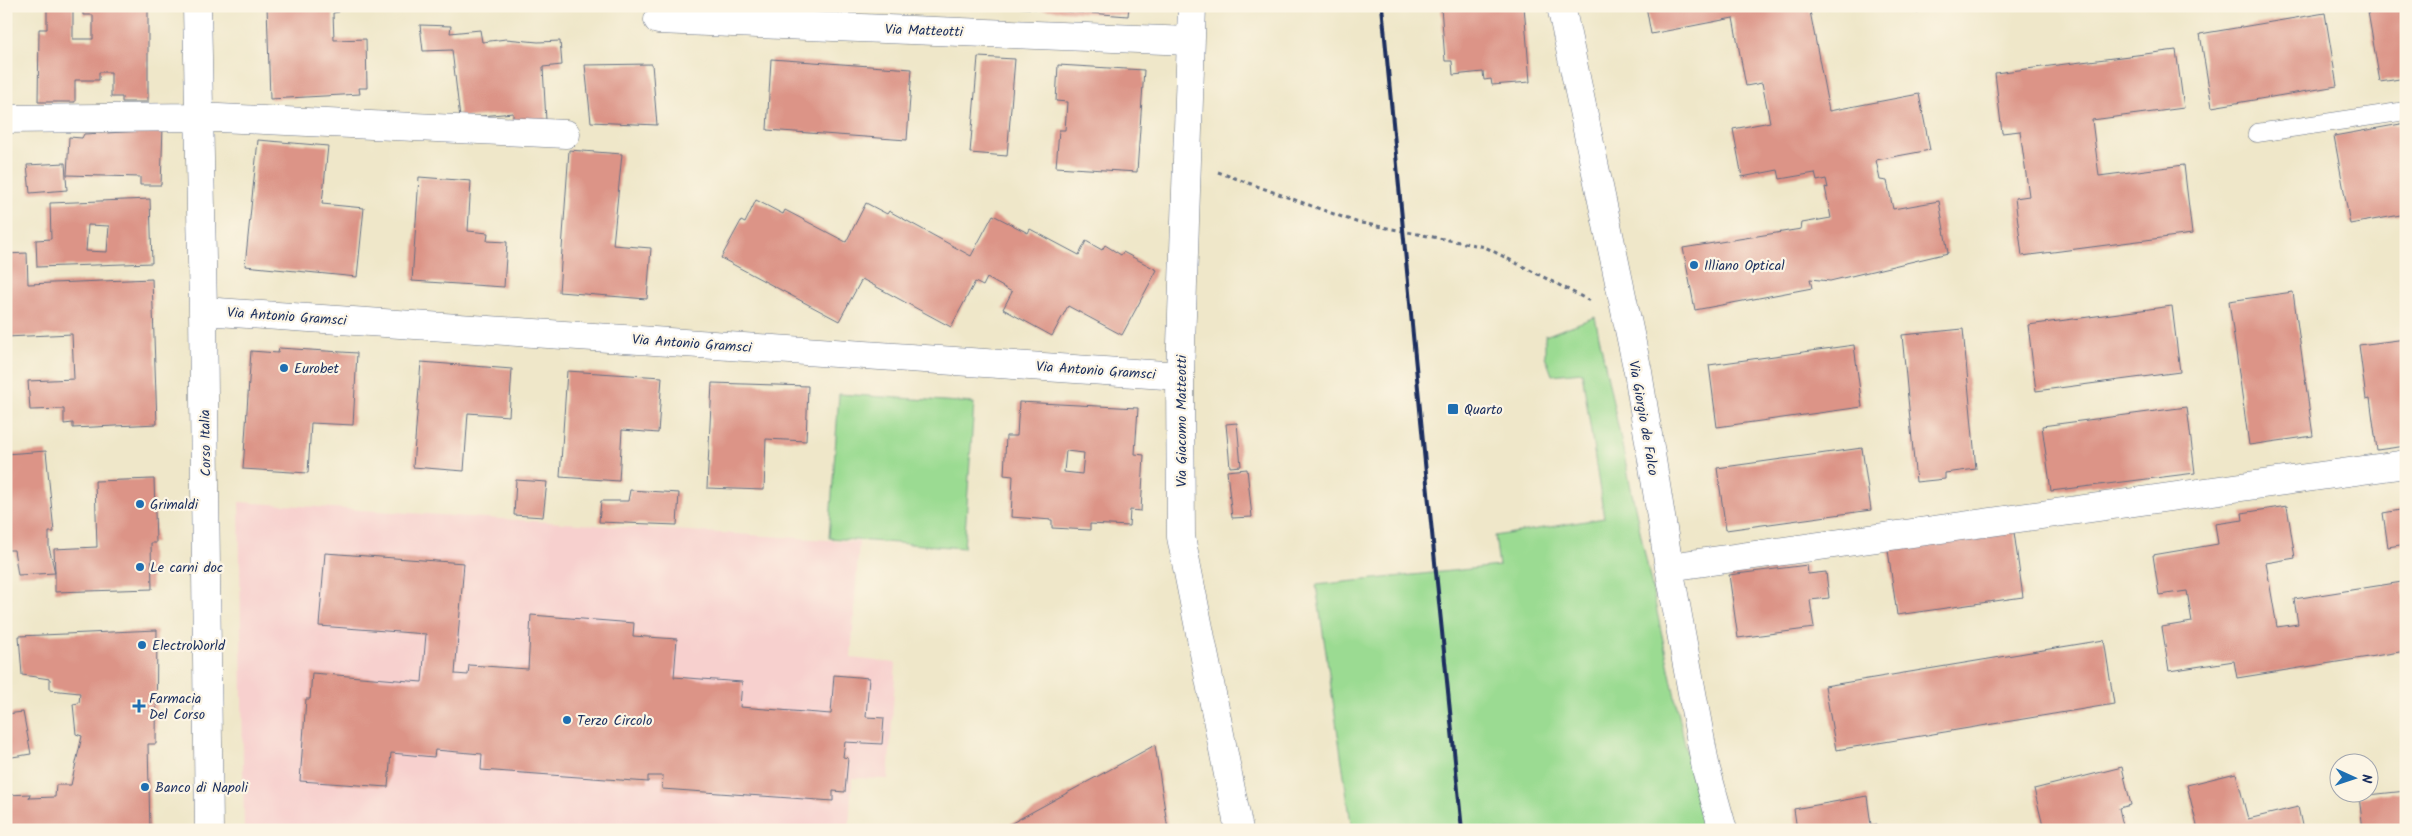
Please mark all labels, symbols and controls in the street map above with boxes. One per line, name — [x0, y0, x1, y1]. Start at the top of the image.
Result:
street label: Via Matteotti — [884, 19, 964, 43]
place label: Illiano Optical — [1704, 255, 1785, 277]
marker: Illiano Optical — [1688, 259, 1700, 271]
street label: Via Antonio Gramsci — [226, 302, 348, 332]
street label: Via Antonio Gramsci — [631, 329, 753, 359]
street label: Via Giacomo Matteotti — [1171, 354, 1193, 487]
street label: Via Antonio Gramsci — [1035, 356, 1157, 386]
place label: Eurobet — [294, 358, 340, 380]
street label: Via Giorgio de Falco — [1622, 359, 1664, 477]
marker: Eurobet — [278, 362, 290, 374]
place label: Quarto — [1464, 399, 1503, 421]
marker: Quarto — [1446, 402, 1460, 416]
street label: Corso Italia — [194, 409, 218, 477]
place label: Grimaldi — [150, 494, 199, 516]
marker: Grimaldi — [134, 498, 146, 510]
place label: Le carni doc — [150, 557, 223, 579]
marker: Le carni doc — [134, 561, 146, 573]
place label: ElectroWorld — [152, 635, 226, 657]
marker: ElectroWorld — [136, 639, 148, 651]
place label: Farmacia Del Corso — [149, 688, 205, 726]
marker: Farmacia Del Corso — [133, 700, 145, 712]
place label: Terzo Circolo — [577, 710, 652, 732]
marker: Terzo Circolo — [561, 714, 573, 726]
north arrow — [2330, 754, 2380, 804]
text: N — [2355, 774, 2377, 784]
place label: Banco di Napoli — [155, 777, 249, 799]
marker: Banco di Napoli — [139, 781, 151, 793]

